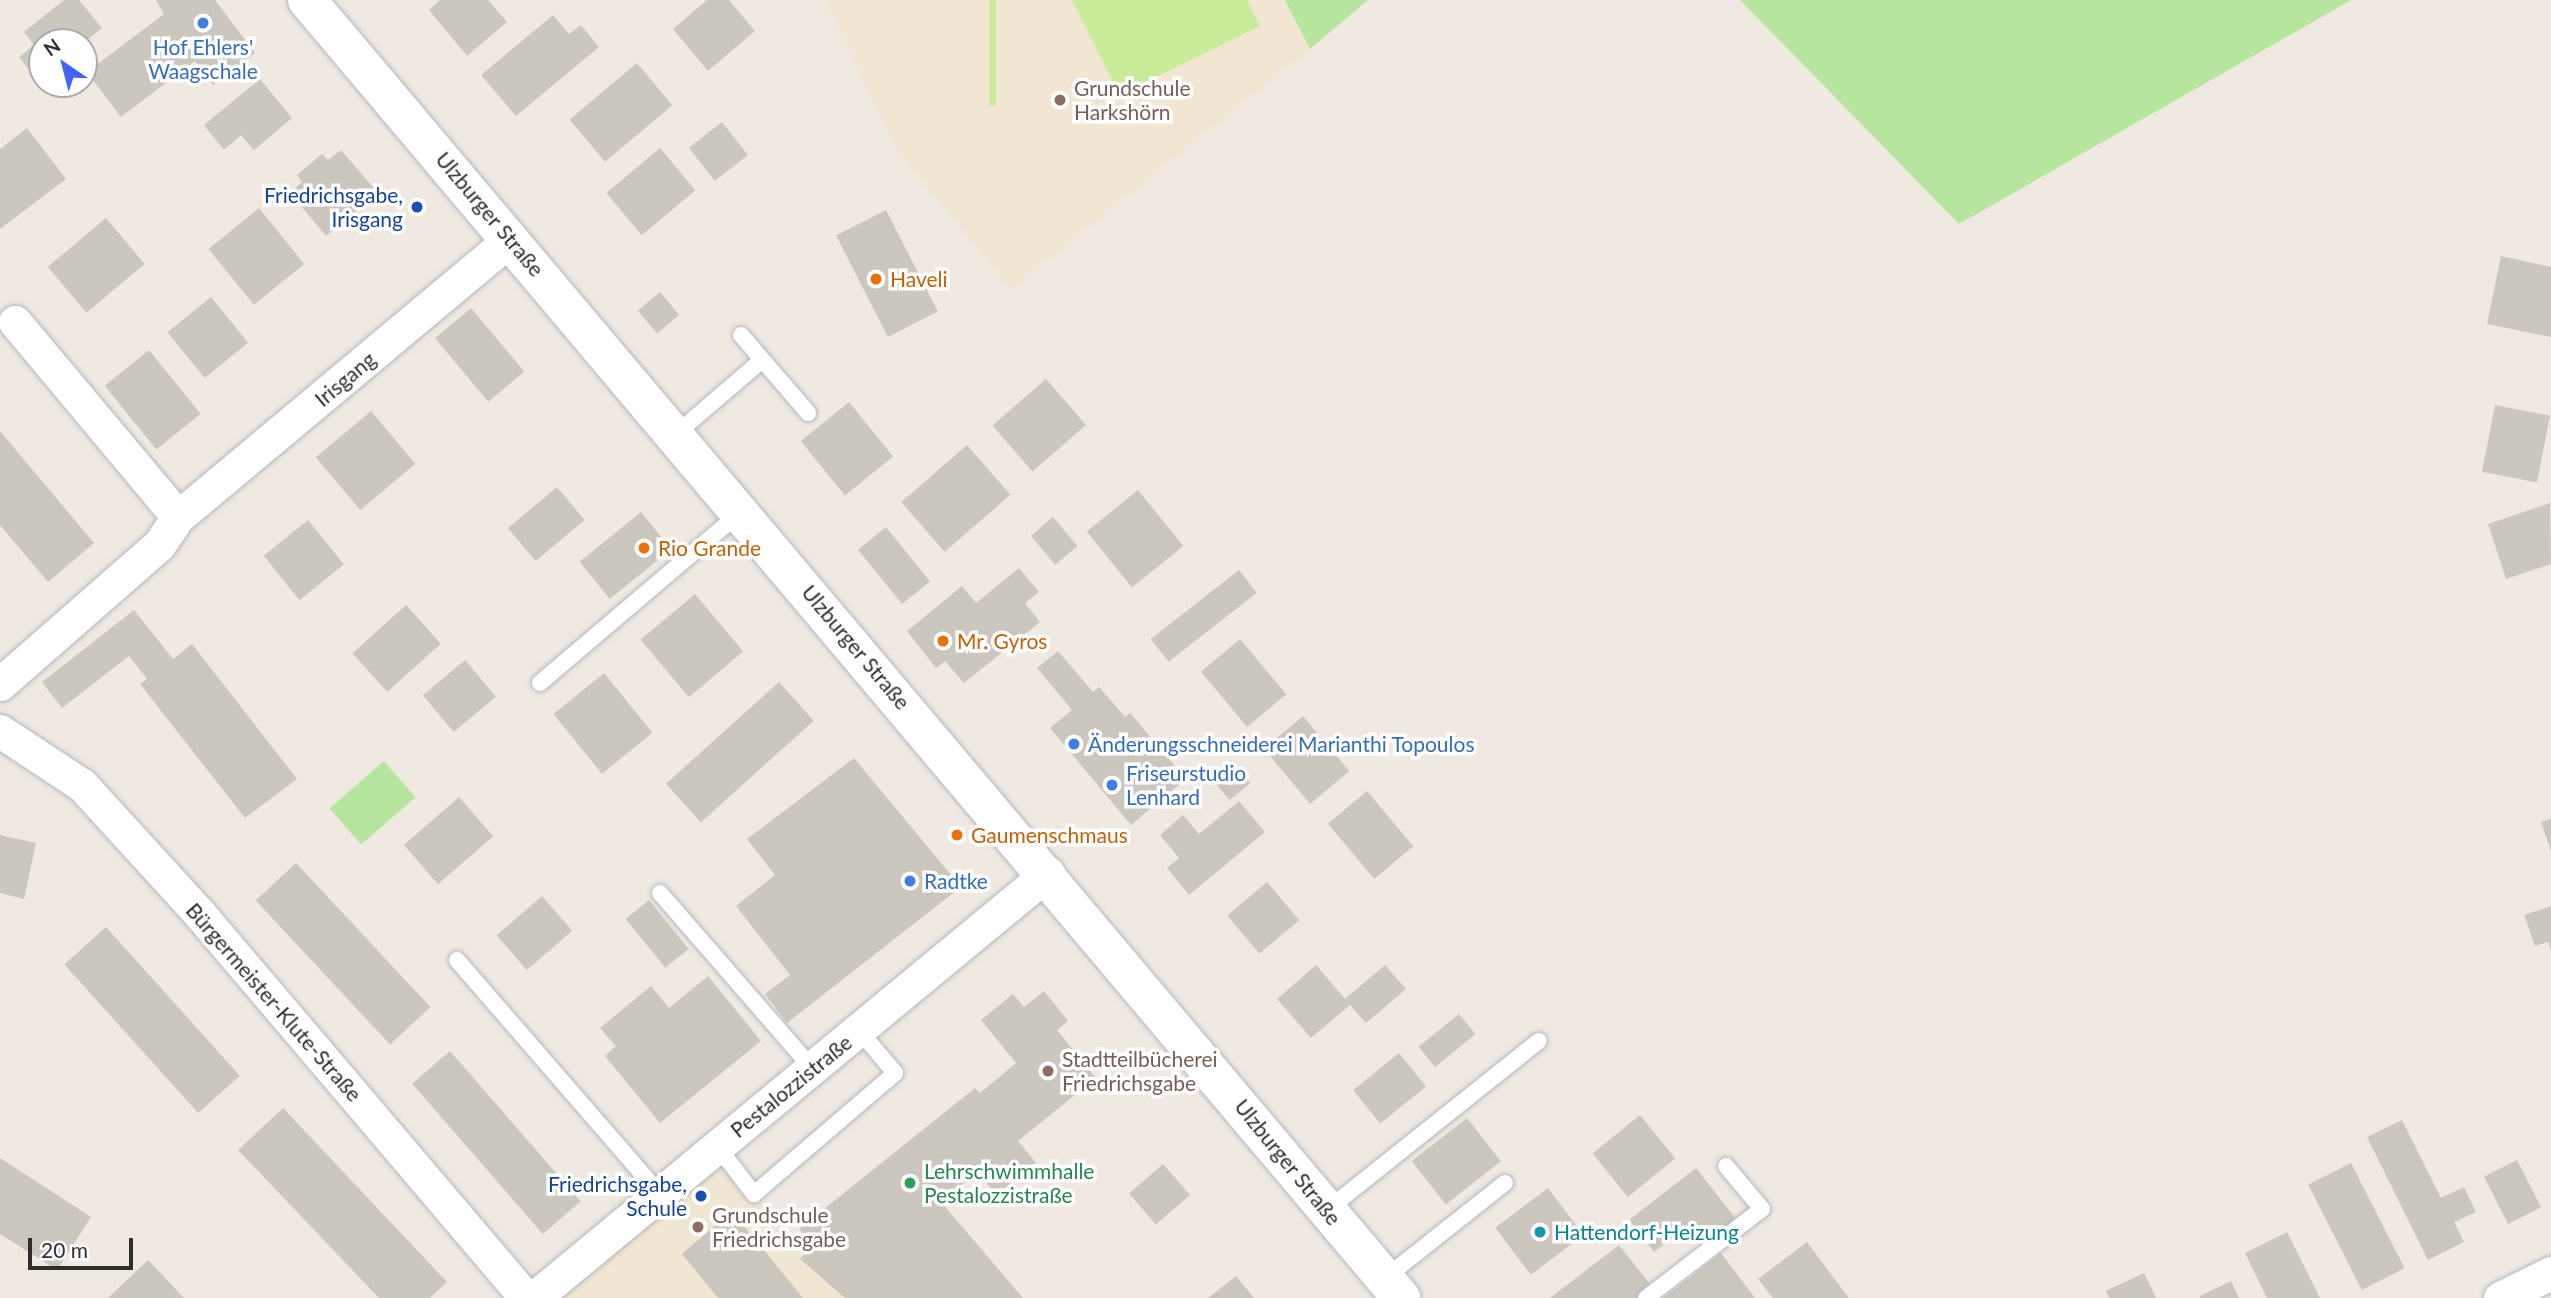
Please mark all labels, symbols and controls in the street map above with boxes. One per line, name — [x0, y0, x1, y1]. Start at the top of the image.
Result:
marker: Hof Ehlers' Waagschale — [195, 15, 211, 31]
north arrow — [28, 28, 98, 98]
text: N — [39, 33, 64, 61]
place label: Hof Ehlers' Waagschale — [148, 34, 258, 84]
place label: Grundschule Harkshörn — [1074, 75, 1191, 125]
marker: Grundschule Harkshörn — [1052, 92, 1068, 108]
street label: Ulzburger Straße — [431, 147, 549, 281]
place label: Friedrichsgabe, Irisgang — [264, 182, 403, 232]
marker: Friedrichsgabe, Irisgang — [409, 199, 425, 215]
place label: Haveli — [890, 266, 948, 292]
marker: Haveli — [868, 271, 884, 287]
street label: Irisgang — [310, 346, 380, 412]
place label: Rio Grande — [658, 535, 761, 561]
marker: Rio Grande — [636, 540, 652, 556]
street label: Ulzburger Straße — [797, 580, 915, 714]
place label: Mr. Gyros — [957, 628, 1047, 654]
marker: Mr. Gyros — [935, 633, 951, 649]
place label: Änderungsschneiderei Marianthi Topoulos — [1088, 731, 1475, 757]
marker: Änderungsschneiderei Marianthi Topoulos — [1066, 736, 1082, 752]
place label: Friseurstudio Lenhard — [1126, 760, 1246, 810]
marker: Friseurstudio Lenhard — [1104, 777, 1120, 793]
place label: Gaumenschmaus — [971, 822, 1128, 848]
marker: Gaumenschmaus — [949, 827, 965, 843]
place label: Radtke — [924, 868, 988, 894]
marker: Radtke — [902, 873, 918, 889]
street label: Bürgermeister-Klute-Straße — [181, 898, 367, 1106]
street label: Pestalozzistraße — [725, 1029, 857, 1143]
place label: Stadtteilbücherei Friedrichsgabe — [1062, 1046, 1218, 1096]
marker: Stadtteilbücherei Friedrichsgabe — [1040, 1063, 1056, 1079]
street label: Ulzburger Straße — [1229, 1094, 1347, 1230]
place label: Lehrschwimmhalle Pestalozzistraße — [924, 1158, 1094, 1208]
place label: Friedrichsgabe, Schule — [548, 1171, 687, 1221]
marker: Lehrschwimmhalle Pestalozzistraße — [902, 1175, 918, 1191]
marker: Friedrichsgabe, Schule — [693, 1188, 709, 1204]
place label: Grundschule Friedrichsgabe — [712, 1202, 846, 1252]
marker: Grundschule Friedrichsgabe — [690, 1219, 706, 1235]
place label: Hattendorf-Heizung — [1554, 1219, 1739, 1245]
scale bar — [32, 1224, 136, 1268]
marker: Hattendorf-Heizung — [1532, 1224, 1548, 1240]
text: 20 m — [41, 1237, 88, 1262]

